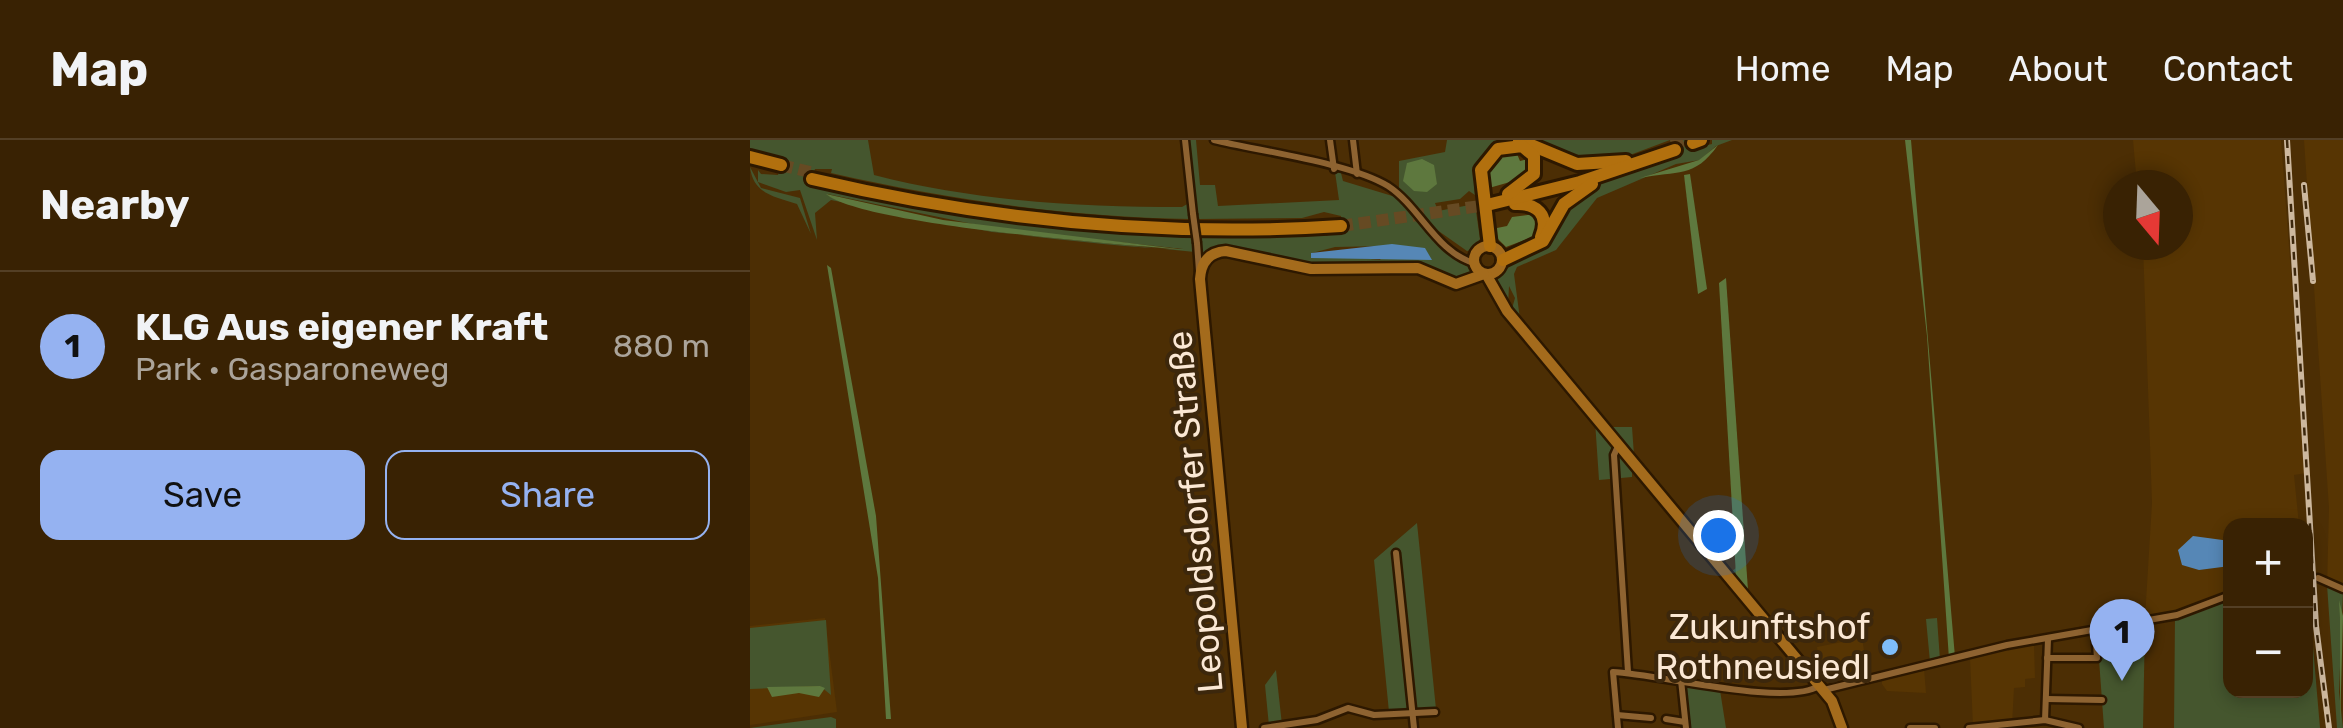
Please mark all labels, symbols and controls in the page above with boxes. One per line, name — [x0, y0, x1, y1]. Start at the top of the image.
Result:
text: Map — [50, 41, 148, 98]
text: Home — [1735, 48, 1831, 90]
text: Map — [1886, 48, 1954, 90]
text: About — [2009, 48, 2108, 90]
text: Contact — [2163, 48, 2293, 90]
north arrow — [2103, 170, 2193, 260]
text: Nearby — [40, 180, 190, 230]
text: KLG Aus eigener Kraft — [135, 304, 548, 350]
text: 1 — [65, 327, 80, 365]
text: 880 m — [613, 327, 710, 365]
street label: Leopoldsdorfer Straße — [1158, 329, 1232, 695]
text: Park · Gasparoneweg — [135, 350, 449, 388]
button: Save — [40, 450, 365, 540]
button: Share — [385, 450, 710, 540]
your location — [1693, 510, 1744, 561]
map controls — [2223, 518, 2313, 698]
button: + — [2223, 518, 2313, 608]
pin: 1 — [2090, 598, 2154, 681]
place label: Zukunftshof Rothneusiedl — [1655, 606, 1871, 688]
button: − — [2223, 608, 2313, 698]
marker: Zukunftshof Rothneusiedl — [1879, 636, 1901, 658]

